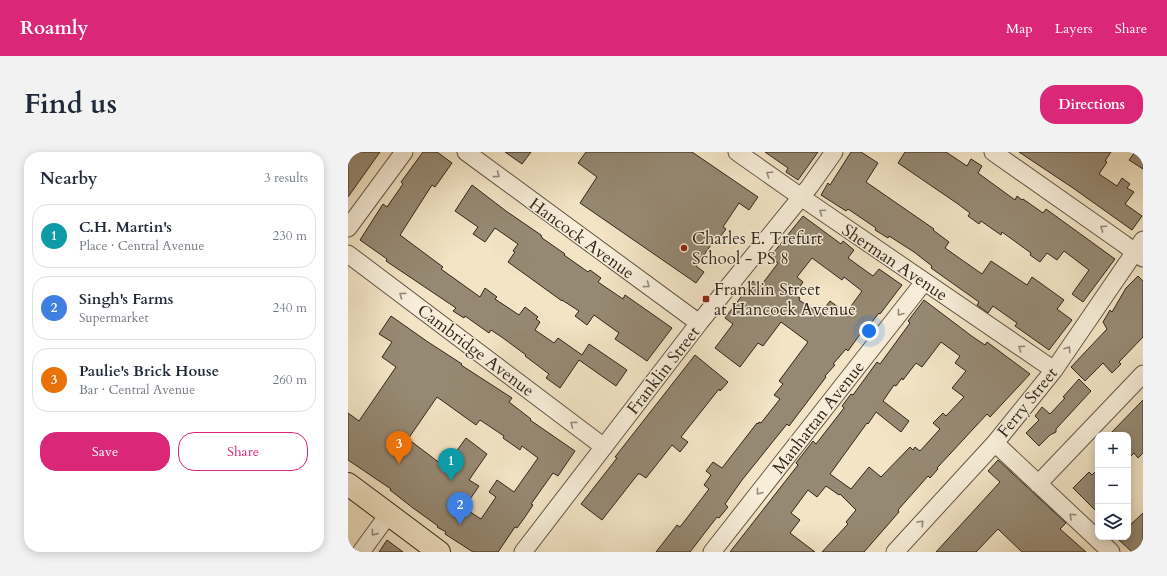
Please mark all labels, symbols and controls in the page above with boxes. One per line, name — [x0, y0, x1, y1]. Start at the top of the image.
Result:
text: Roamly — [20, 15, 88, 41]
text: Map — [1006, 19, 1033, 38]
text: Layers — [1055, 19, 1093, 38]
text: Share — [1115, 19, 1147, 38]
text: Find us — [24, 85, 117, 123]
button: Directions — [1040, 85, 1143, 124]
text: Nearby — [40, 167, 97, 190]
text: 3 results — [264, 169, 308, 187]
one-way arrow — [493, 170, 500, 177]
one-way arrow — [766, 171, 773, 179]
street label: Hancock Avenue — [525, 192, 639, 284]
one-way arrow — [819, 210, 826, 217]
text: C.H. Martin's — [79, 217, 172, 237]
street label: Sherman Avenue — [837, 219, 952, 306]
one-way arrow — [1100, 225, 1107, 233]
text: 1 — [51, 227, 57, 245]
text: 230 m — [273, 227, 307, 245]
place label: Charles E. Trefurt School - PS 8 — [692, 227, 823, 270]
text: Place · Central Avenue — [79, 237, 204, 255]
marker: Charles E. Trefurt School - PS 8 — [679, 243, 689, 253]
place label: Franklin Street at Hancock Avenue — [714, 278, 856, 321]
one-way arrow — [643, 280, 650, 288]
text: Singh's Farms — [79, 289, 173, 309]
one-way arrow — [399, 292, 406, 299]
marker: Franklin Street at Hancock Avenue — [701, 294, 711, 304]
text: 2 — [51, 299, 57, 317]
text: 240 m — [273, 299, 307, 317]
street label: Cambridge Avenue — [413, 299, 539, 402]
text: Supermarket — [79, 309, 149, 327]
one-way arrow — [898, 309, 905, 316]
street label: Franklin Street — [622, 321, 706, 419]
your location — [859, 321, 879, 341]
one-way arrow — [1019, 346, 1026, 353]
one-way arrow — [1063, 346, 1071, 353]
street label: Manhattan Avenue — [767, 356, 870, 478]
text: Paulie's Brick House — [79, 361, 219, 381]
street label: Ferry Street — [992, 362, 1063, 442]
text: 3 — [51, 371, 57, 389]
text: 260 m — [273, 371, 307, 389]
text: Bar · Central Avenue — [79, 381, 195, 399]
one-way arrow — [570, 421, 577, 428]
pin: 3 — [386, 431, 412, 464]
button: Save — [40, 432, 170, 471]
button: Share — [178, 432, 308, 471]
map controls — [1095, 432, 1131, 540]
button: + — [1095, 432, 1131, 468]
pin: 1 — [438, 448, 464, 481]
button: − — [1095, 468, 1131, 504]
one-way arrow — [757, 488, 764, 495]
pin: 2 — [447, 492, 473, 525]
button: layers — [1095, 504, 1131, 540]
one-way arrow — [1069, 513, 1077, 521]
one-way arrow — [916, 520, 924, 528]
one-way arrow — [372, 529, 379, 536]

